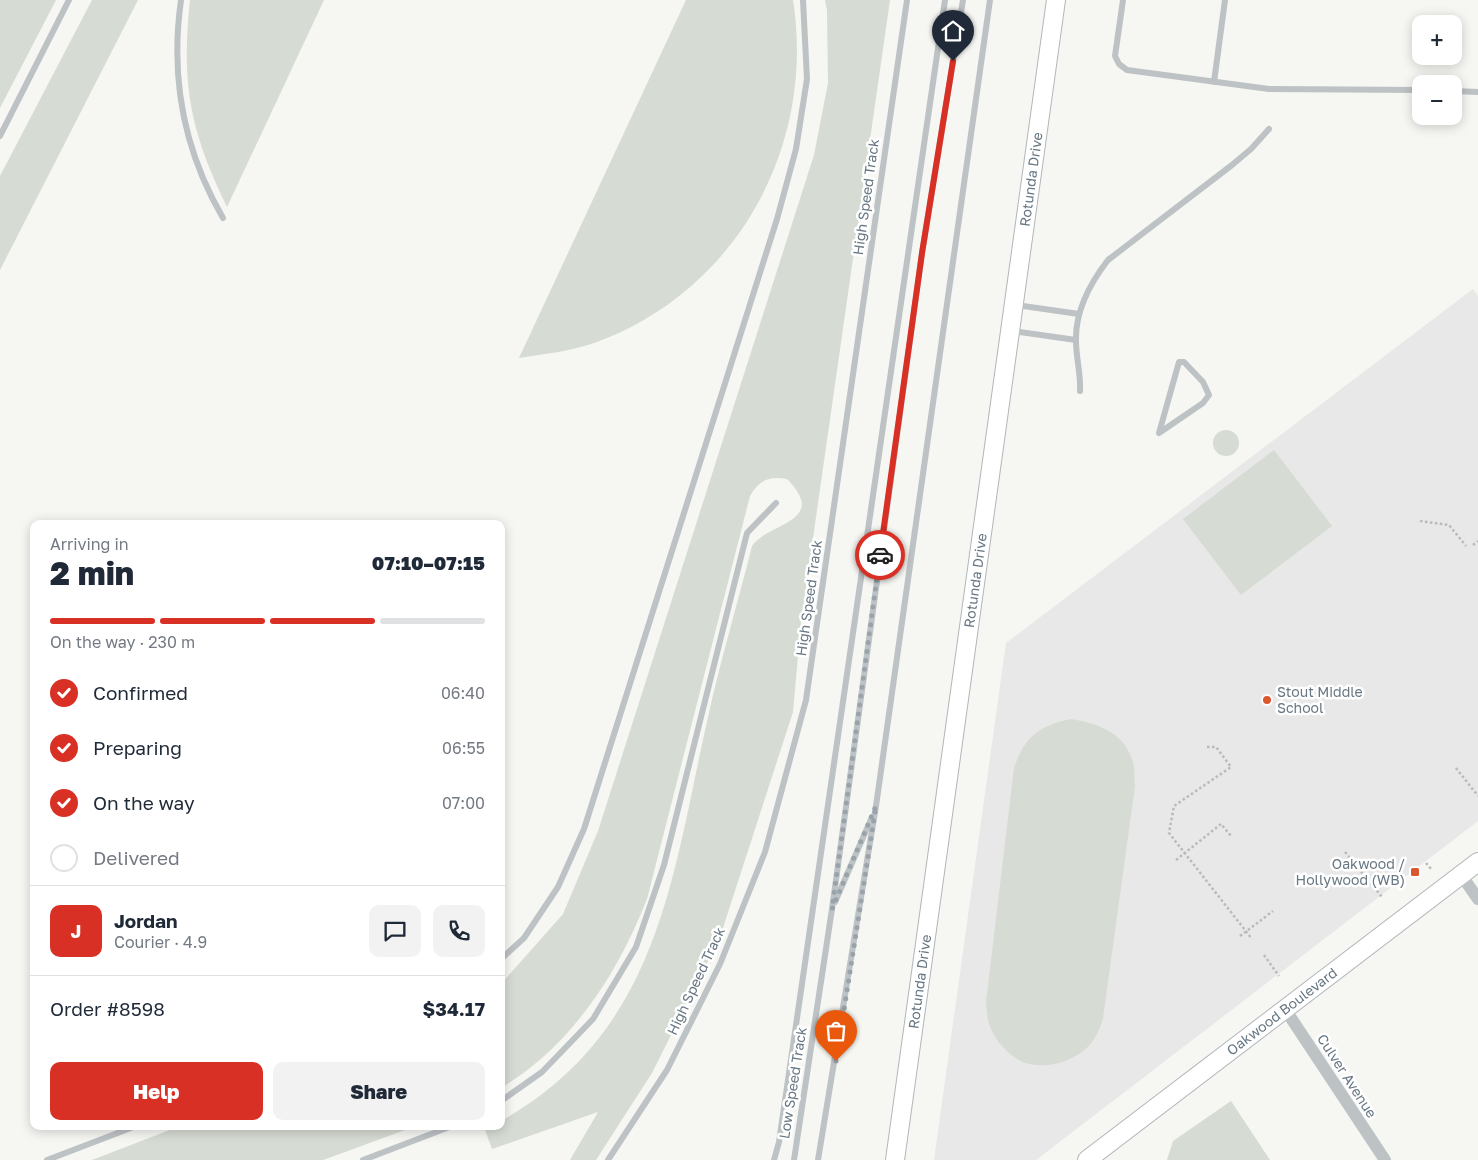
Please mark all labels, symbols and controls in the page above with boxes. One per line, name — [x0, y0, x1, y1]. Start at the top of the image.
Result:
pin — [932, 10, 974, 61]
map controls — [1412, 15, 1462, 125]
button: + — [1412, 15, 1462, 65]
icon: home — [939, 17, 967, 45]
button: − — [1412, 75, 1462, 125]
street label: Rotunda Drive — [1016, 131, 1046, 228]
street label: High Speed Track — [849, 138, 882, 256]
courier — [855, 530, 905, 580]
street label: Rotunda Drive — [960, 532, 990, 629]
text: Arriving in — [50, 534, 129, 554]
street label: High Speed Track — [792, 539, 825, 657]
icon: car — [866, 541, 894, 569]
text: 07:10–07:15 — [372, 551, 485, 574]
text: 2 min — [50, 554, 134, 592]
text: On the way · 230 m — [50, 632, 195, 652]
icon: check — [50, 679, 78, 707]
text: Confirmed — [93, 681, 188, 704]
text: 06:40 — [441, 683, 485, 703]
place label: Stout Middle School — [1277, 683, 1363, 716]
marker: Stout Middle School — [1261, 694, 1273, 706]
icon: check — [50, 734, 78, 762]
text: Preparing — [93, 736, 182, 759]
text: 06:55 — [442, 738, 485, 758]
icon: check — [50, 789, 78, 817]
text: On the way — [93, 791, 195, 814]
text: 07:00 — [442, 793, 485, 813]
text: Delivered — [93, 846, 180, 869]
place label: Oakwood / Hollywood (WB) — [1296, 855, 1405, 888]
marker: Oakwood / Hollywood (WB) — [1409, 866, 1421, 878]
button: chat — [369, 905, 421, 957]
button: phone — [433, 905, 485, 957]
text: Jordan — [114, 909, 178, 932]
text: J — [71, 919, 81, 942]
street label: High Speed Track — [663, 924, 728, 1038]
text: Courier · 4.9 — [114, 932, 207, 952]
street label: Rotunda Drive — [904, 933, 934, 1030]
street label: Oakwood Boulevard — [1223, 964, 1340, 1059]
text: Order #8598 — [50, 997, 165, 1020]
text: $34.17 — [423, 997, 485, 1020]
pin — [815, 1010, 857, 1061]
icon: bag — [822, 1017, 850, 1045]
street label: Low Speed Track — [775, 1026, 810, 1140]
street label: Culver Avenue — [1314, 1031, 1381, 1121]
button: Help — [50, 1062, 263, 1120]
button: Share — [273, 1062, 485, 1120]

